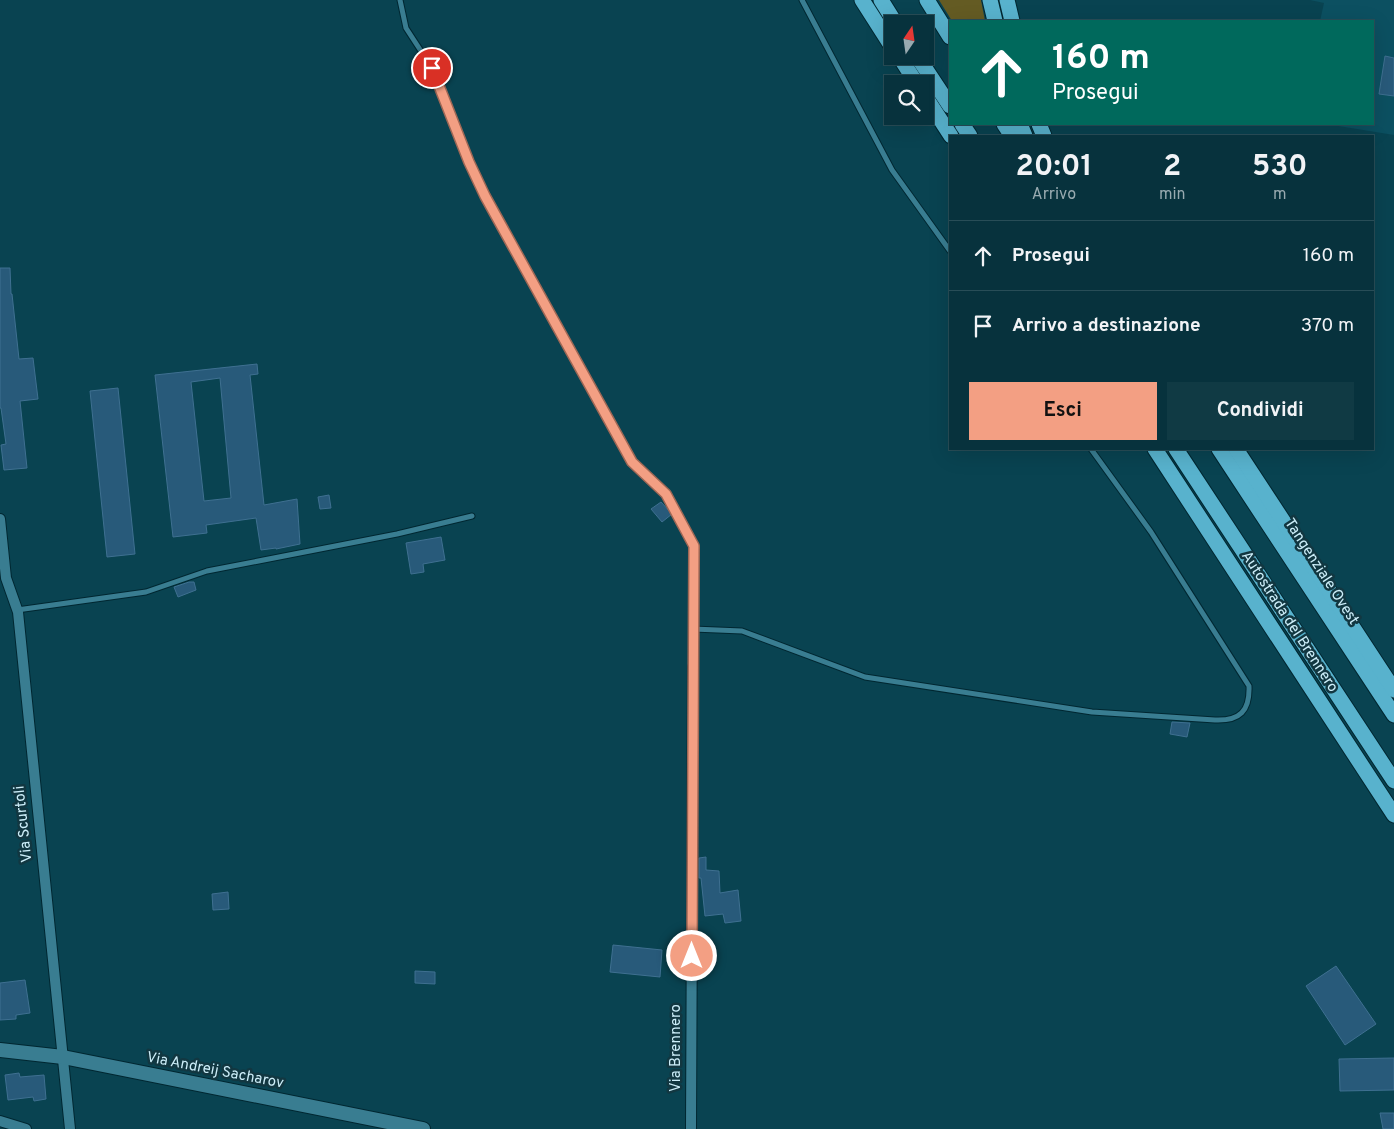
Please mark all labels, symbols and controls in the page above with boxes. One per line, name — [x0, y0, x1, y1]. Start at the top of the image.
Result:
north arrow — [884, 15, 934, 65]
map controls — [884, 15, 934, 125]
text: 160 m — [1052, 37, 1150, 81]
icon: ahead — [969, 40, 1034, 105]
pin — [411, 47, 453, 89]
icon: arrive — [418, 54, 446, 82]
button: search — [884, 75, 934, 125]
text: Prosegui — [1052, 80, 1139, 107]
text: 20:01 — [1015, 149, 1093, 186]
text: 2 — [1163, 149, 1181, 186]
text: 530 — [1252, 149, 1308, 186]
text: Arrivo — [1032, 185, 1076, 205]
text: min — [1159, 185, 1186, 205]
text: m — [1273, 185, 1287, 205]
icon: ahead — [969, 242, 997, 270]
text: Prosegui — [1012, 244, 1090, 268]
text: 160 m — [1303, 244, 1354, 268]
icon: arrive — [969, 312, 997, 340]
text: Arrivo a destinazione — [1012, 314, 1201, 338]
text: 370 m — [1301, 314, 1354, 338]
button: Esci — [969, 382, 1157, 440]
button: Condividi — [1167, 382, 1354, 440]
street label: Tangenziale Ovest — [1279, 515, 1363, 629]
street label: Autostrada del Brennero — [1236, 548, 1342, 696]
street label: Via Scurtoli — [11, 785, 37, 863]
position arrow — [665, 929, 717, 981]
street label: Via Brennero — [667, 1004, 686, 1092]
street label: Via Andreij Sacharov — [145, 1048, 286, 1094]

